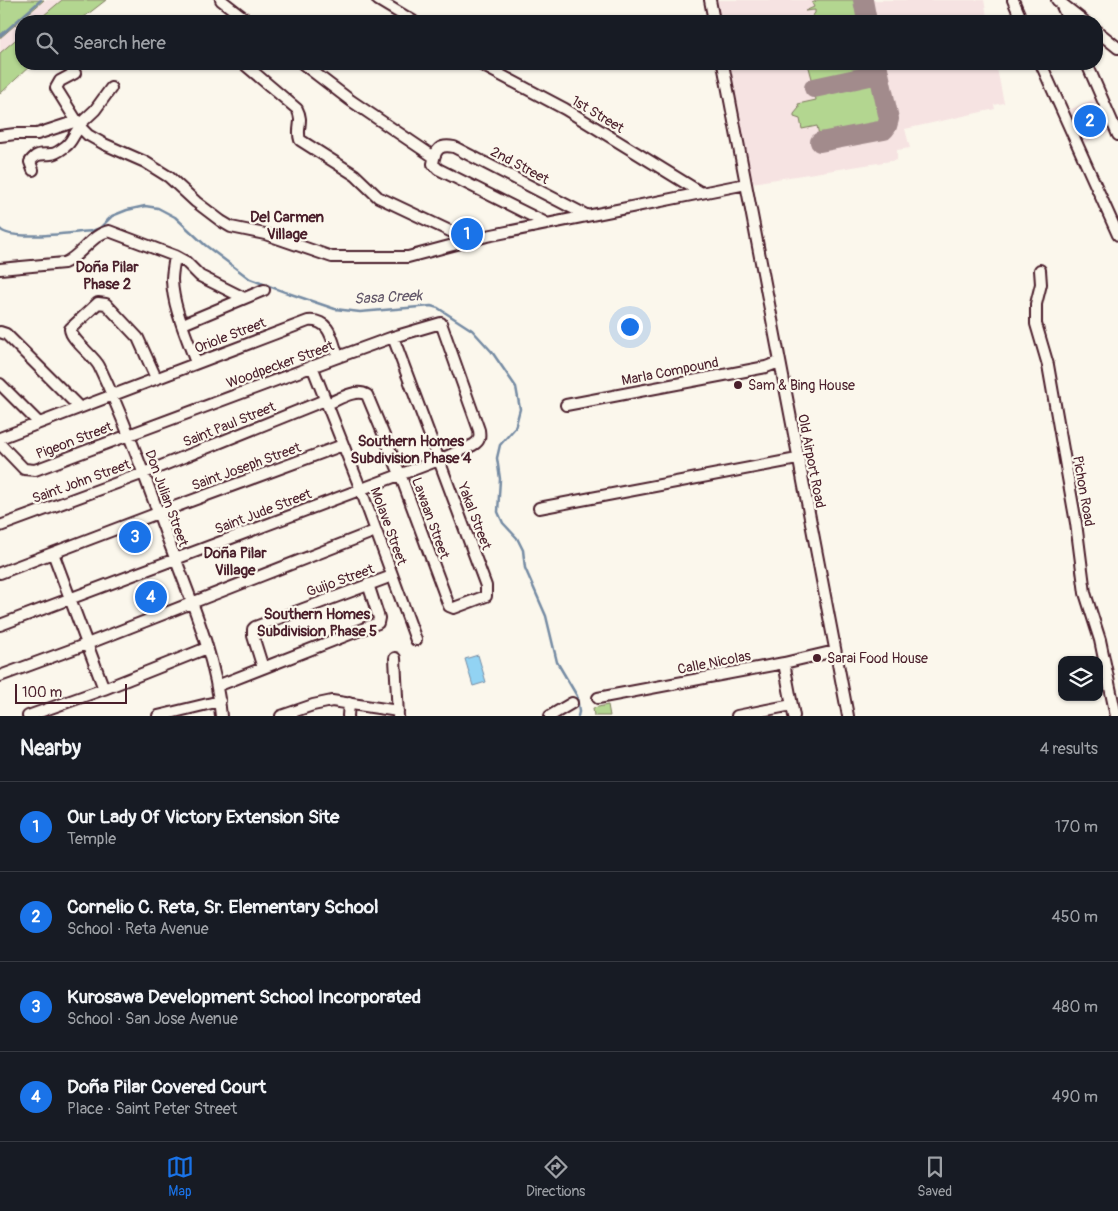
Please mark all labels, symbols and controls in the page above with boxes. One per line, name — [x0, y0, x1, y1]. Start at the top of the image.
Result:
search box — [15, 15, 1103, 70]
icon: search — [33, 29, 61, 57]
text: Search here — [73, 31, 166, 55]
street label: 1st Street — [568, 92, 627, 137]
pin: 2 — [1074, 102, 1106, 140]
street label: 2nd Street — [488, 143, 552, 188]
district label: Del Carmen Village — [250, 208, 325, 244]
pin: 1 — [451, 215, 483, 253]
district label: Doña Pilar Phase 2 — [75, 258, 139, 294]
water label: Sasa Creek — [354, 286, 424, 309]
street label: Oriole Street — [192, 314, 269, 357]
your location — [617, 314, 643, 340]
street label: Woodpecker Street — [224, 337, 337, 392]
street label: Marla Compound — [620, 354, 720, 389]
place label: Sam & Bing House — [748, 377, 855, 394]
marker: Sam & Bing House — [732, 379, 744, 391]
street label: Saint Paul Street — [180, 398, 278, 451]
street label: Old Airport Road — [794, 413, 829, 510]
street label: Pigeon Street — [34, 418, 115, 463]
district label: Southern Homes Subdivision Phase 4 — [351, 432, 472, 468]
street label: Saint Joseph Street — [189, 439, 303, 494]
street label: Don Julian Street — [141, 447, 192, 549]
street label: Pichon Road — [1069, 455, 1098, 528]
street label: Saint John Street — [30, 456, 133, 507]
street label: Lawaan Street — [408, 475, 453, 562]
street label: Yakal Street — [454, 479, 495, 553]
street label: Saint Jude Street — [212, 485, 314, 538]
street label: Molave Street — [367, 485, 411, 568]
pin: 3 — [119, 518, 151, 556]
district label: Doña Pilar Village — [203, 544, 267, 580]
street label: Guijo Street — [304, 560, 377, 601]
pin: 4 — [135, 578, 167, 616]
district label: Southern Homes Subdivision Phase 5 — [257, 605, 377, 641]
street label: Calle Nicolas — [676, 647, 753, 678]
place label: Sarai Food House — [827, 650, 928, 667]
marker: Sarai Food House — [811, 652, 823, 664]
map controls — [1058, 656, 1103, 701]
button: layers — [1058, 656, 1103, 701]
scale bar — [15, 681, 128, 704]
text: 100 m — [22, 684, 62, 701]
text: Nearby — [20, 735, 81, 762]
text: 4 results — [1040, 739, 1098, 759]
text: Our Lady Of Victory Extension Site — [67, 805, 339, 829]
text: 1 — [33, 817, 39, 837]
text: 170 m — [1055, 817, 1098, 837]
text: Temple — [67, 829, 116, 849]
text: Cornelio C. Reta, Sr. Elementary School — [67, 895, 379, 919]
text: 2 — [32, 907, 40, 927]
text: 450 m — [1051, 907, 1098, 927]
text: School · Reta Avenue — [67, 919, 209, 939]
text: Kurosawa Development School Incorporated — [67, 985, 421, 1009]
text: 3 — [32, 997, 40, 1017]
text: 480 m — [1052, 997, 1098, 1017]
text: School · San Jose Avenue — [67, 1009, 238, 1029]
text: Doña Pilar Covered Court — [67, 1075, 266, 1099]
text: 4 — [31, 1087, 41, 1107]
text: 490 m — [1052, 1087, 1098, 1107]
text: Place · Saint Peter Street — [67, 1099, 237, 1119]
tab: Map — [166, 1153, 194, 1200]
tab: Directions — [526, 1153, 585, 1200]
tab: Saved — [917, 1153, 952, 1200]

